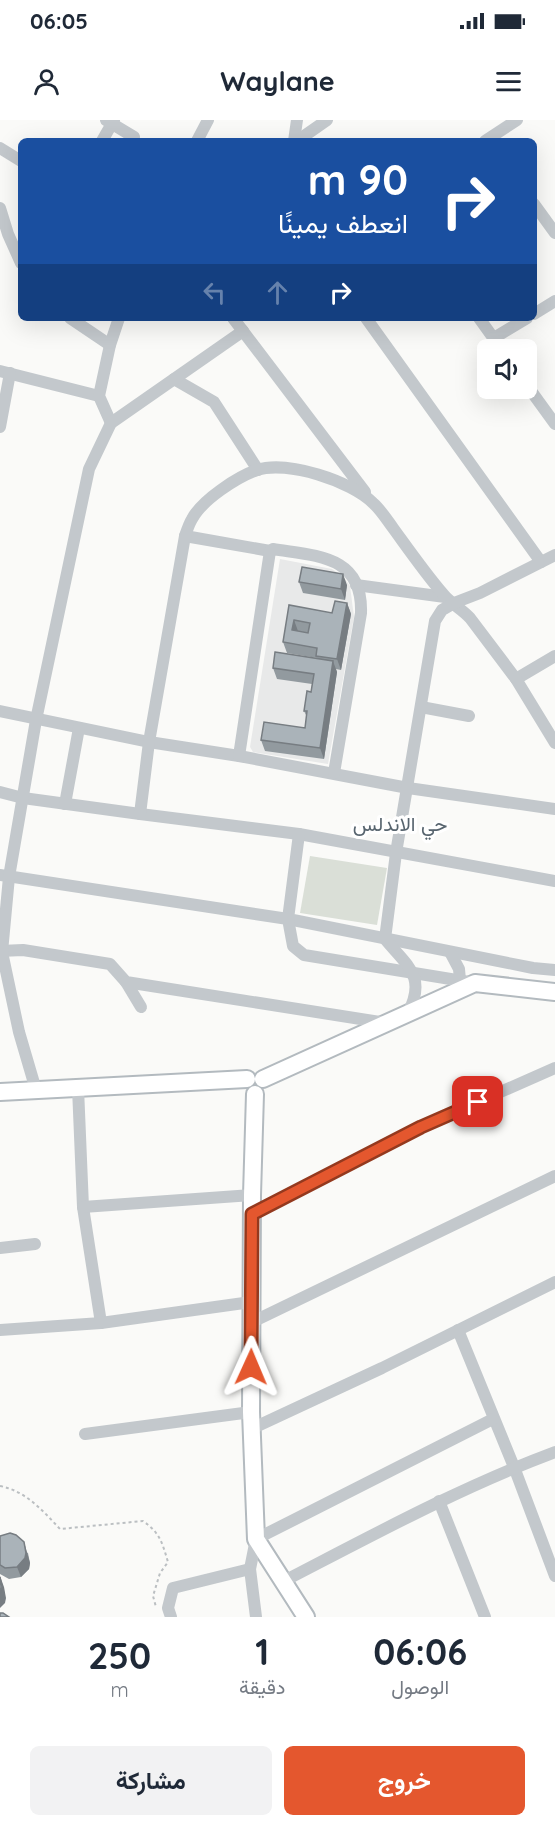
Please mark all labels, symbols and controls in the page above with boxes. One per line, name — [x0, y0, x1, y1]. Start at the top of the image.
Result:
text: 06:05 — [30, 7, 88, 35]
text: Waylane — [220, 64, 335, 98]
icon: person — [30, 65, 63, 98]
icon: menu — [492, 65, 525, 98]
text: 90 m — [308, 153, 408, 206]
icon: right — [429, 162, 507, 240]
text: انعطف يمينًا — [278, 206, 408, 240]
icon: left — [198, 276, 231, 309]
icon: ahead — [261, 276, 294, 309]
icon: right — [324, 276, 357, 309]
map controls — [477, 339, 537, 399]
button: sound — [477, 339, 537, 399]
district label: حي الاندلس — [353, 811, 447, 841]
pin — [452, 1076, 503, 1127]
icon: arrive — [461, 1085, 494, 1118]
position arrow — [219, 1335, 283, 1399]
text: 1 — [255, 1629, 269, 1674]
text: 06:06 — [373, 1629, 467, 1674]
text: 250 — [88, 1633, 151, 1678]
text: دقيقة — [239, 1674, 285, 1699]
text: الوصول — [391, 1674, 449, 1699]
text: m — [110, 1677, 129, 1702]
button: مشاركة — [30, 1746, 272, 1815]
button: خروج — [284, 1746, 525, 1815]

